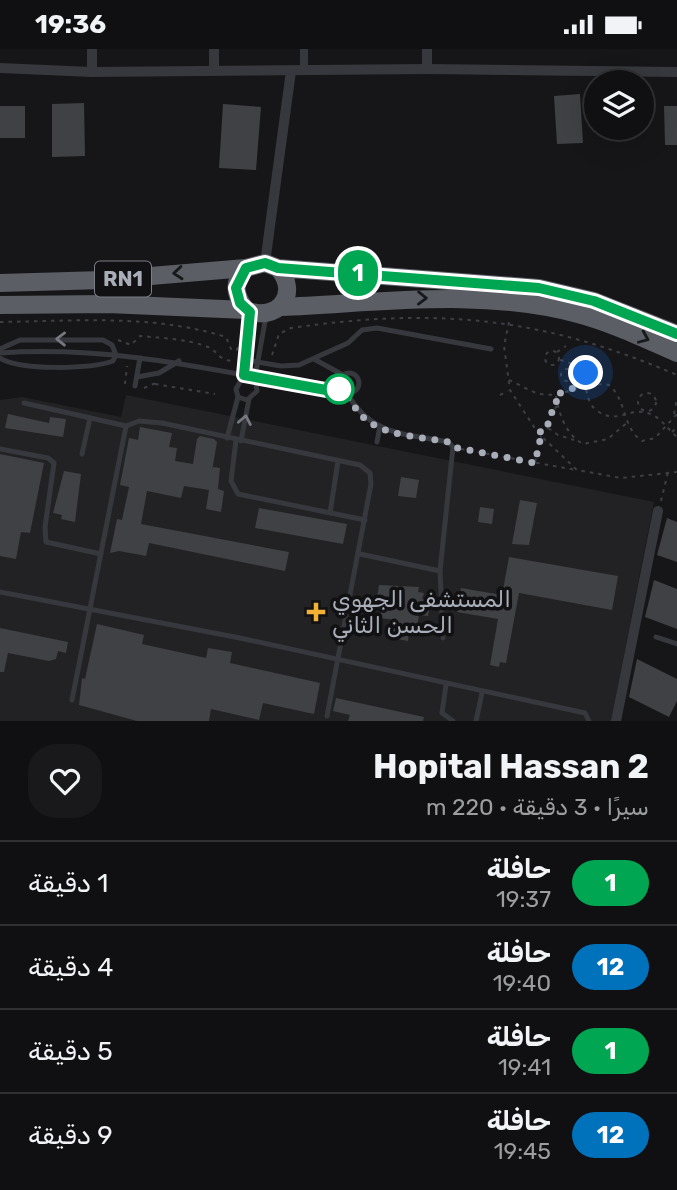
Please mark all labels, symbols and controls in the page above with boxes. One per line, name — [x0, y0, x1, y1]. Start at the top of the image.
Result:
text: 19:36 — [35, 9, 106, 40]
map controls — [584, 70, 654, 140]
button: layers — [584, 70, 654, 140]
line badge: 1 — [335, 250, 381, 296]
text: 1 — [352, 259, 364, 287]
road number: RN1 — [95, 261, 151, 296]
one-way arrow — [172, 266, 184, 281]
one-way arrow — [417, 290, 428, 306]
one-way arrow — [637, 330, 649, 344]
one-way arrow — [55, 331, 66, 347]
your location — [568, 355, 603, 390]
unlabelled marker — [324, 374, 354, 404]
one-way arrow — [237, 414, 252, 426]
place label: المستشفى الجهوي الحسن الثاني — [332, 585, 511, 642]
marker: المستشفى الجهوي الحسن الثاني — [306, 602, 326, 622]
button: heart — [28, 744, 102, 818]
text: Hopital Hassan 2 — [373, 747, 649, 786]
text: سيرًا · 3 دقيقة · 220 m — [426, 793, 649, 821]
text: حافلة — [487, 854, 551, 885]
text: 1 دقيقة — [28, 868, 108, 899]
text: 1 — [605, 869, 616, 897]
text: 19:37 — [496, 885, 551, 913]
text: حافلة — [487, 938, 551, 969]
text: 4 دقيقة — [28, 952, 113, 983]
text: 12 — [597, 953, 624, 981]
text: 19:40 — [493, 969, 551, 997]
text: حافلة — [487, 1022, 551, 1053]
text: 5 دقيقة — [28, 1036, 113, 1067]
text: 1 — [605, 1037, 616, 1065]
text: 19:41 — [498, 1053, 551, 1081]
text: حافلة — [487, 1106, 551, 1137]
text: 9 دقيقة — [28, 1120, 113, 1151]
text: 12 — [597, 1121, 624, 1149]
text: 19:45 — [494, 1137, 551, 1165]

